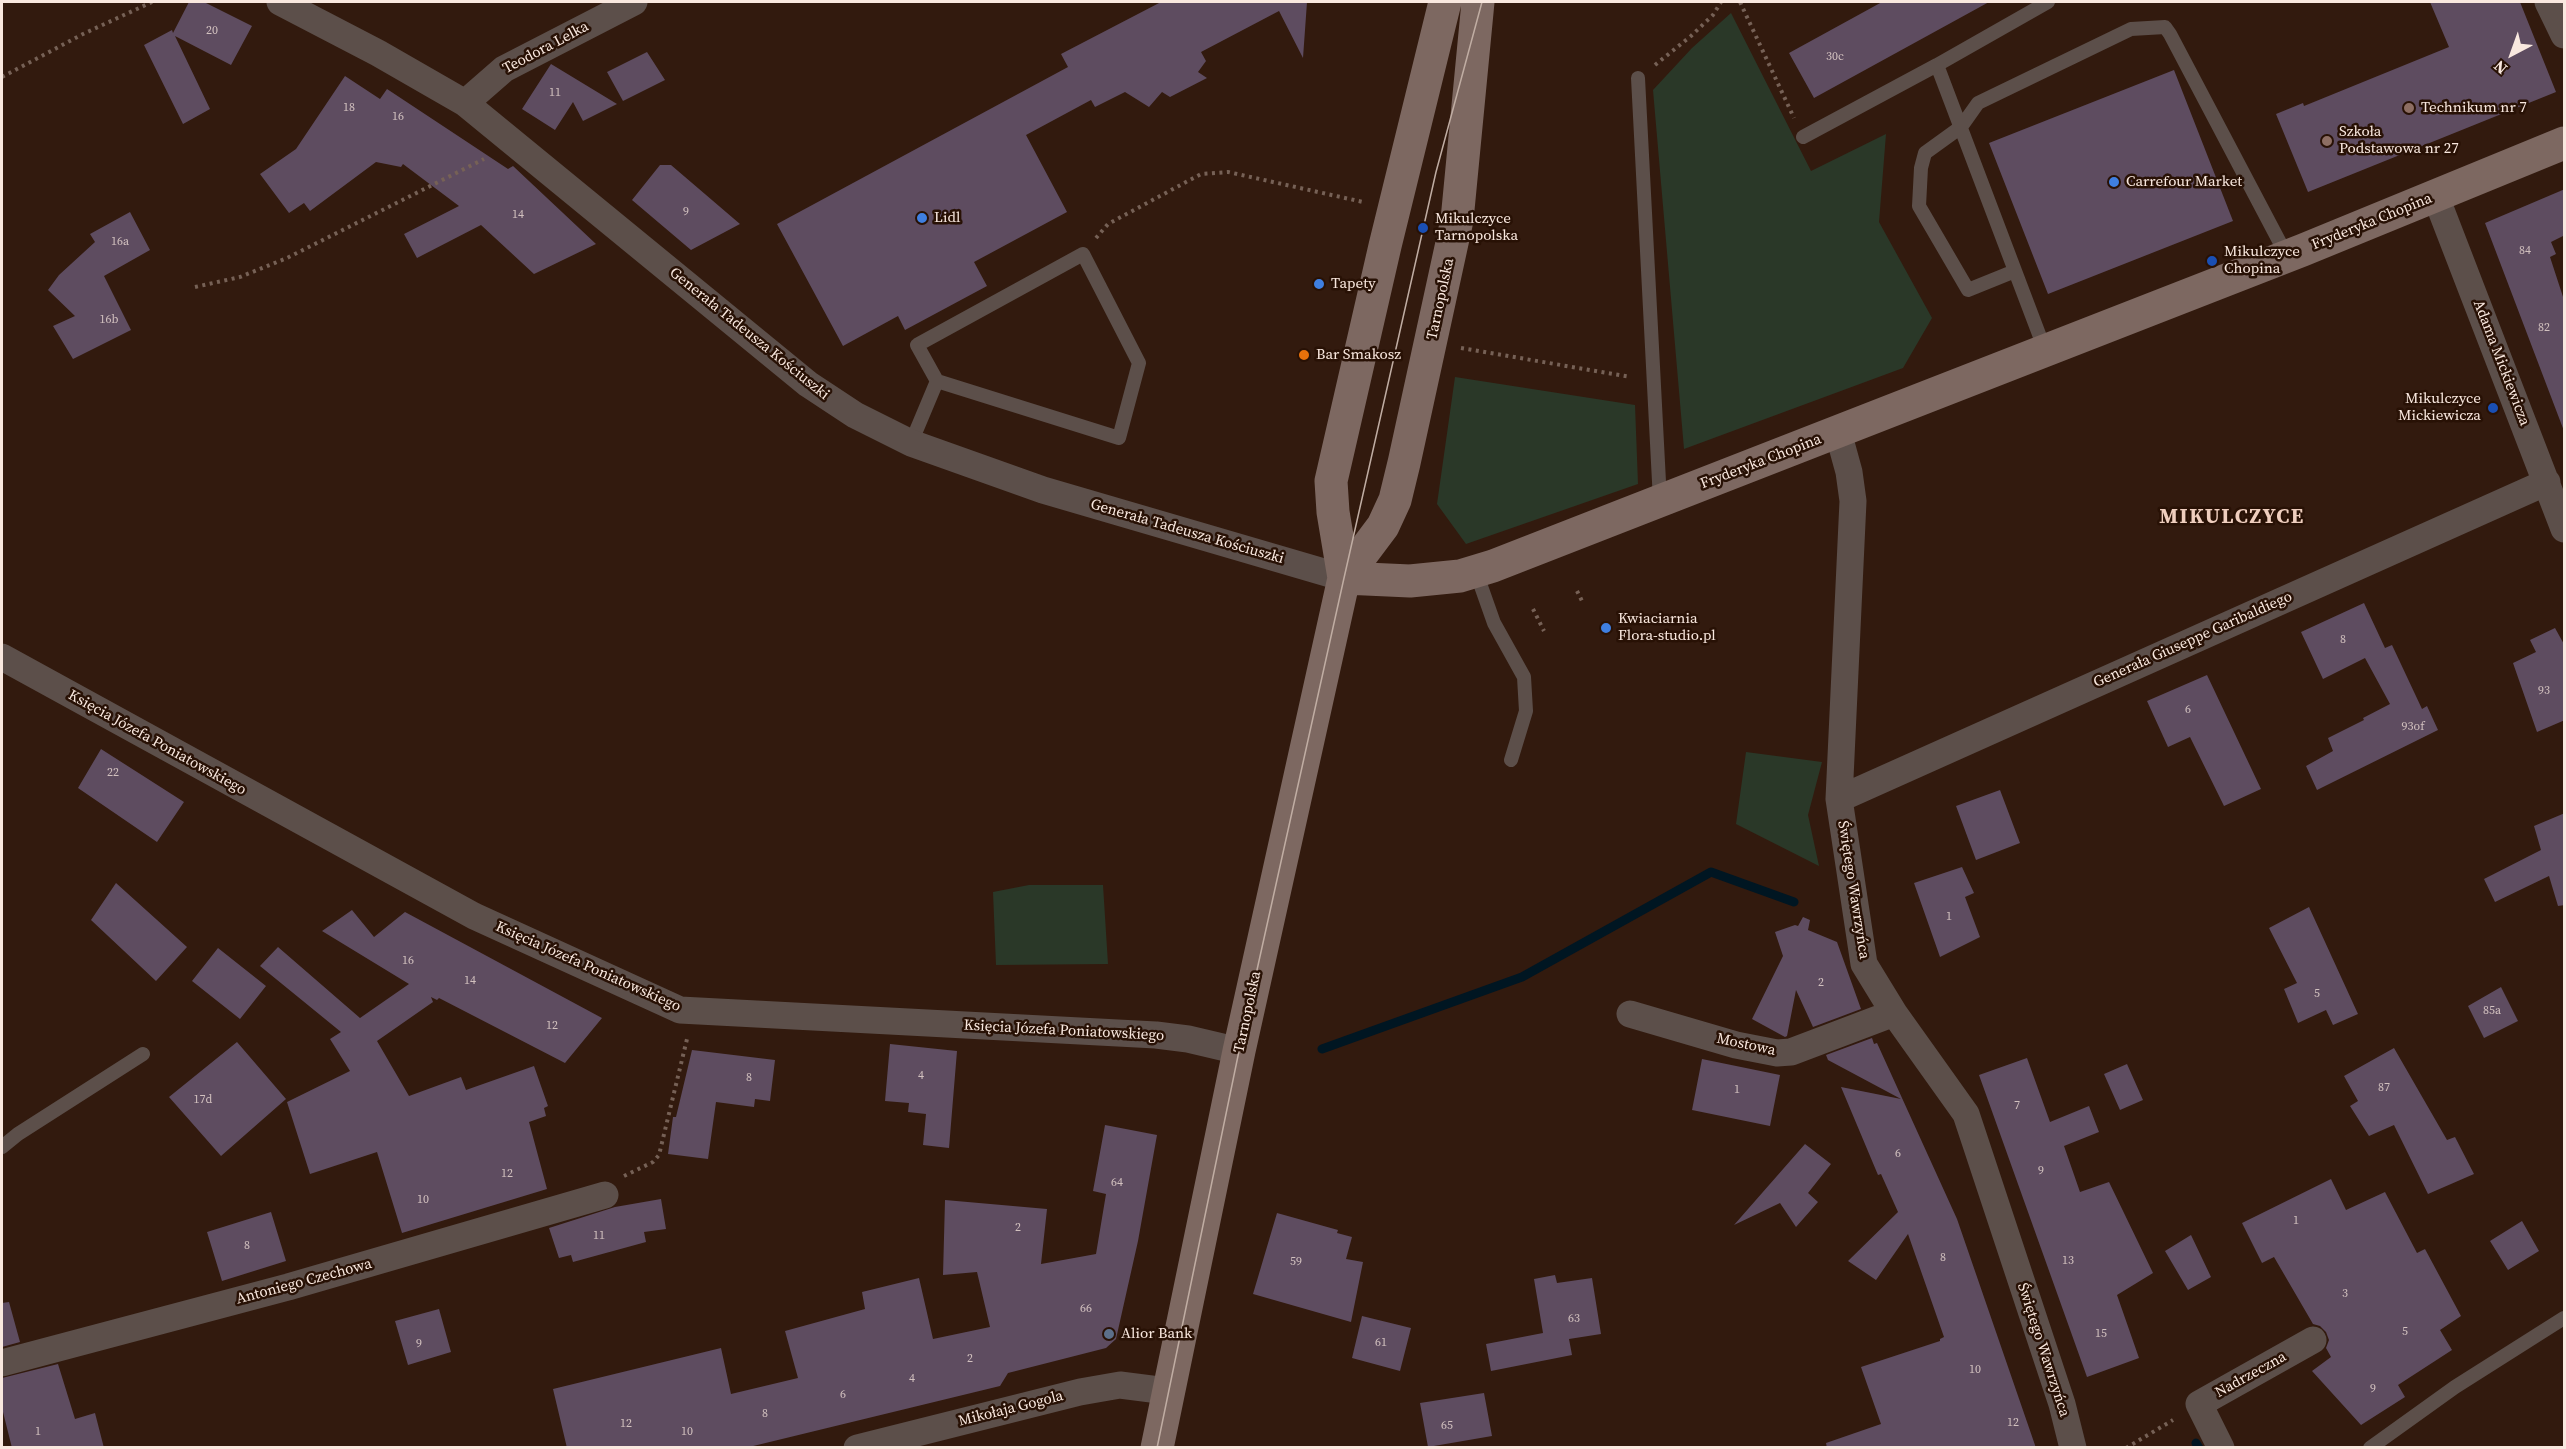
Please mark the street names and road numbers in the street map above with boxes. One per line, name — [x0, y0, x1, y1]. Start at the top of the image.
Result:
street label: Teodora Lelka — [500, 18, 592, 78]
street label: Fryderyka Chopina — [2309, 190, 2435, 254]
street label: Tarnopolska — [1424, 257, 1458, 341]
street label: Generała Tadeusza Kościuszki — [665, 264, 833, 404]
street label: Adama Mickiewicza — [2469, 298, 2533, 428]
street label: Fryderyka Chopina — [1698, 431, 1824, 493]
street label: Generała Tadeusza Kościuszki — [1088, 496, 1286, 568]
street label: Generała Giuseppe Garibaldiego — [2091, 588, 2295, 692]
street label: Księcia Józefa Poniatowskiego — [65, 686, 249, 800]
street label: Świętego Wawrzyńca — [1833, 819, 1873, 961]
street label: Księcia Józefa Poniatowskiego — [493, 918, 683, 1016]
street label: Tarnopolska — [1231, 970, 1265, 1054]
street label: Księcia Józefa Poniatowskiego — [963, 1017, 1165, 1045]
street label: Mostowa — [1715, 1030, 1777, 1060]
street label: Antoniego Czechowa — [234, 1255, 374, 1309]
street label: Świętego Wawrzyńca — [2013, 1281, 2073, 1419]
street label: Nadrzeczna — [2212, 1348, 2290, 1402]
street label: Mikołaja Gogola — [957, 1387, 1065, 1431]

